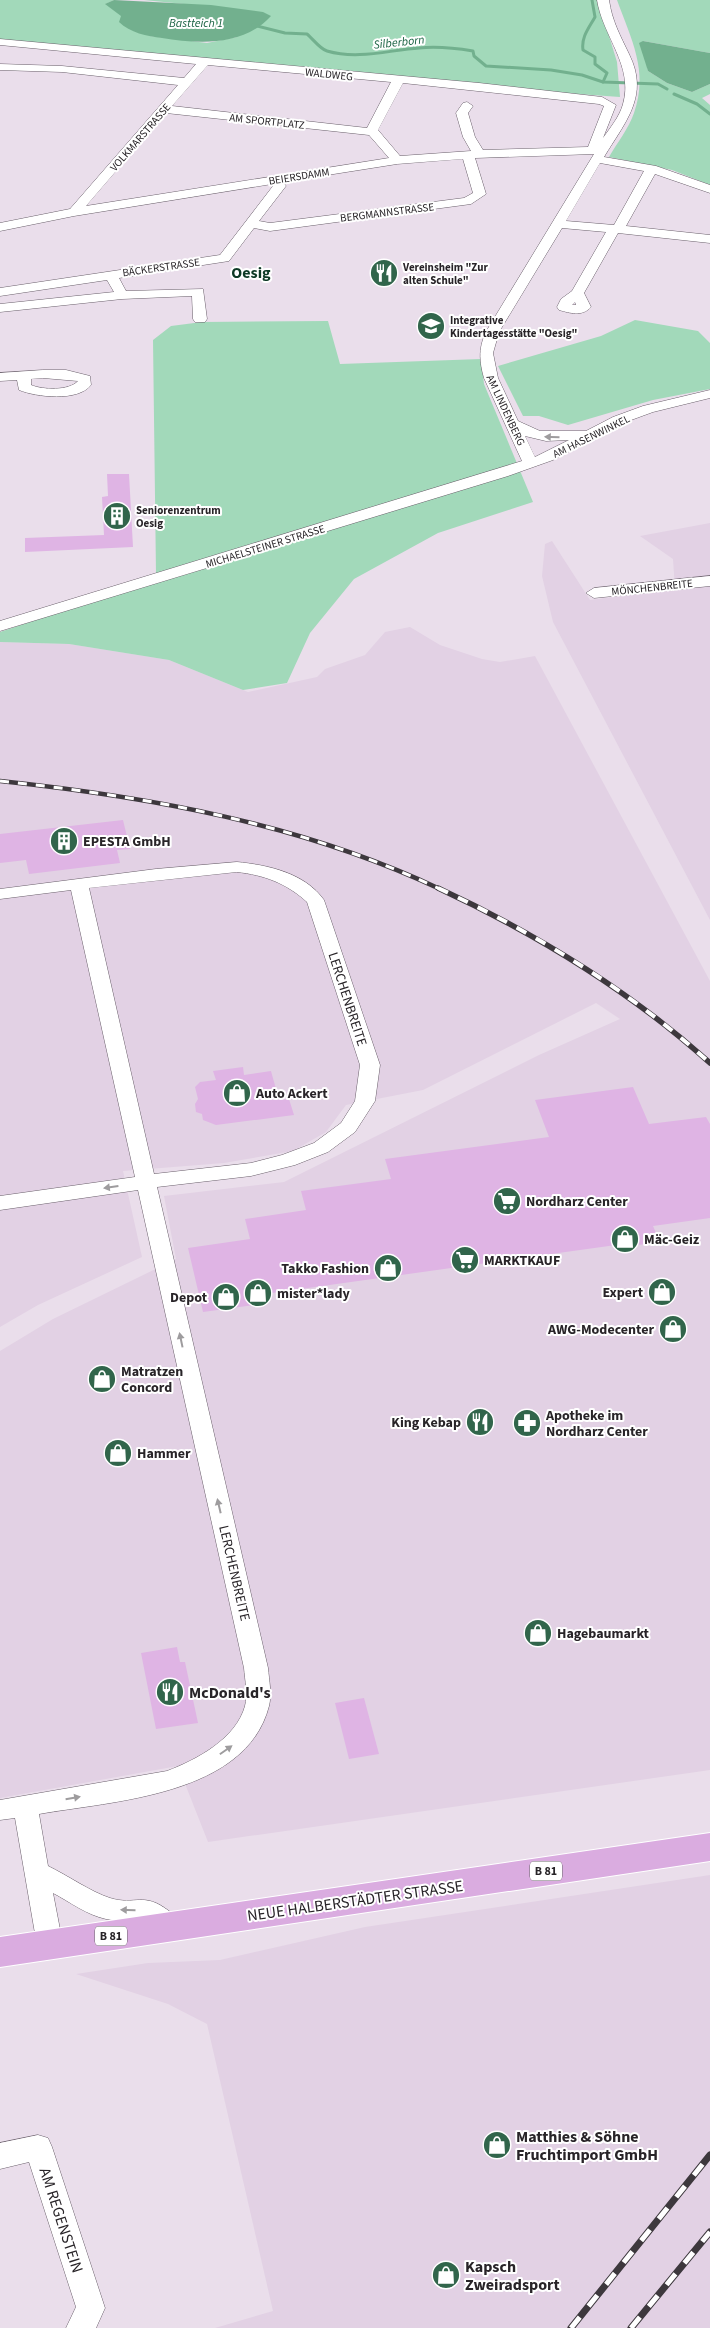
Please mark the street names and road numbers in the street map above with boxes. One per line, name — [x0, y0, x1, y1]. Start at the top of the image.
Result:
street label: WALDWEG — [304, 65, 354, 84]
street label: VOLKMARSTRASSE — [107, 100, 174, 175]
street label: AM SPORTPLATZ — [228, 110, 305, 133]
street label: BEIERSDAMM — [268, 164, 331, 189]
street label: BERGMANNSTRASSE — [339, 199, 435, 226]
street label: BÄCKERSTRASSE — [121, 255, 201, 280]
street label: AM LINDENBERG — [483, 372, 529, 448]
street label: AM HASENWINKEL — [550, 411, 633, 462]
street label: MICHAELSTEINER STRASSE — [204, 521, 327, 572]
street label: MÖNCHENBREITE — [611, 576, 694, 599]
street label: LERCHENBREITE — [322, 950, 372, 1049]
street label: LERCHENBREITE — [213, 1523, 255, 1623]
road number: B 81 — [530, 1862, 562, 1880]
street label: NEUE HALBERSTÄDTER STRASSE — [246, 1875, 465, 1927]
road number: B 81 — [95, 1926, 127, 1945]
street label: AM REGENSTEIN — [34, 2165, 88, 2276]

